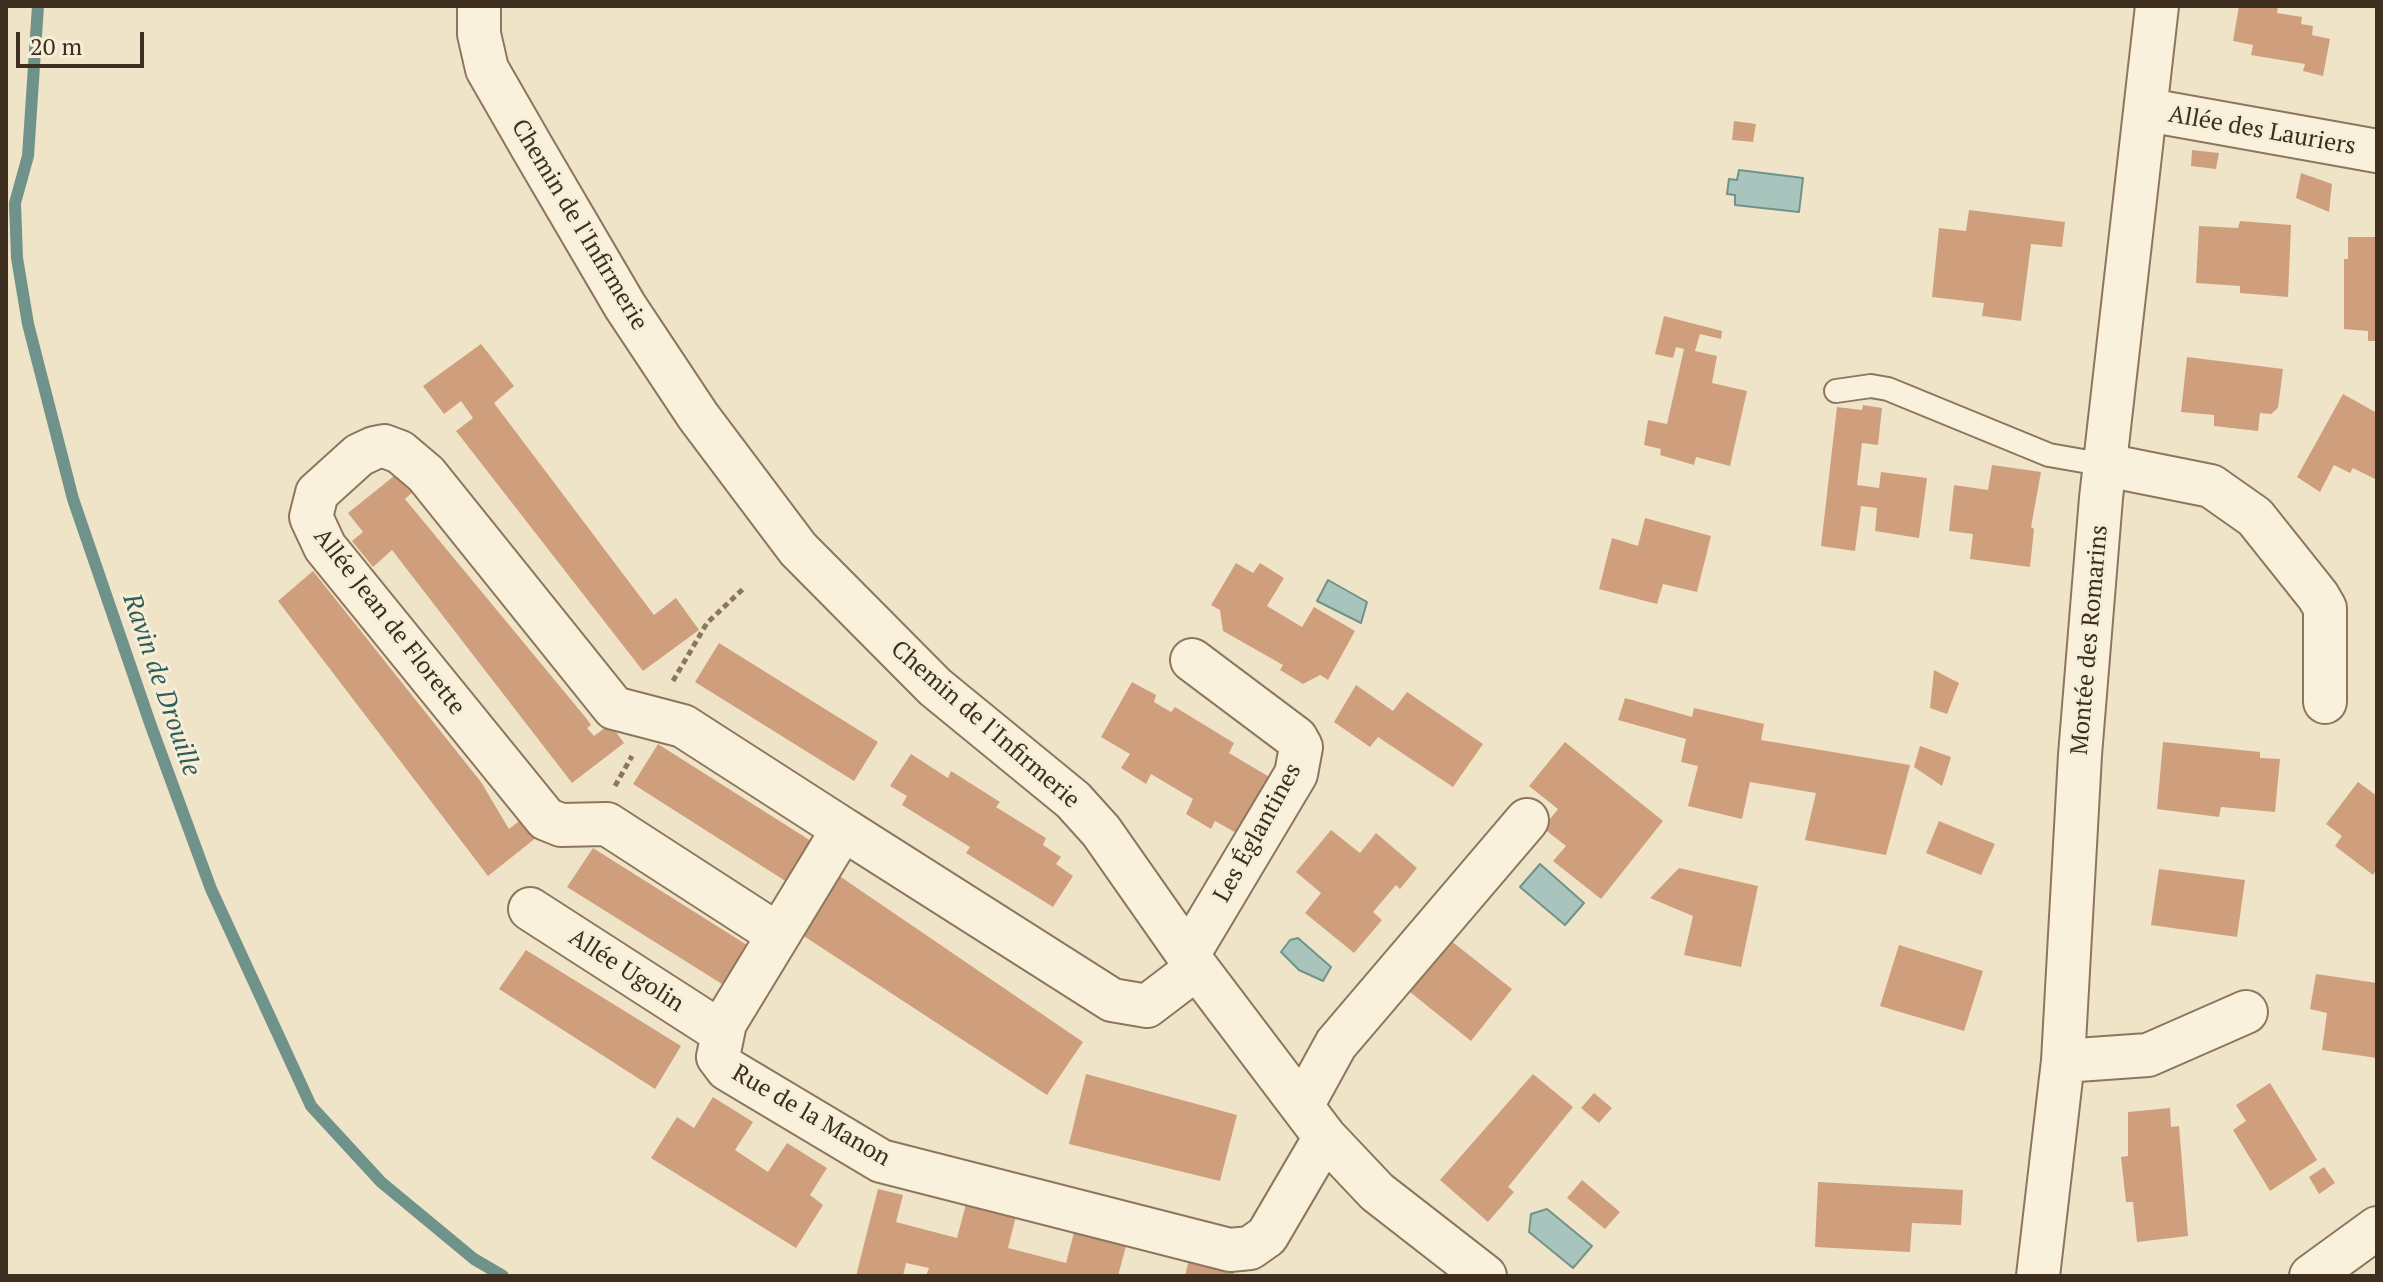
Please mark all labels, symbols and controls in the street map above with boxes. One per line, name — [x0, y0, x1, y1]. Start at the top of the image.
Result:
scale bar — [20, 16, 148, 66]
text: 20 m — [30, 30, 82, 62]
street label: Allée des Lauriers — [2166, 100, 2358, 162]
street label: Chemin de l'Infirmerie — [505, 114, 653, 336]
street label: Allée Jean de Florette — [307, 523, 471, 721]
street label: Montée des Romarins — [2066, 524, 2114, 756]
water label: Ravin de Drouille — [115, 590, 207, 780]
street label: Chemin de l'Infirmerie — [885, 635, 1085, 815]
street label: Les Églantines — [1208, 758, 1308, 908]
street label: Allée Ugolin — [563, 923, 689, 1019]
street label: Rue de la Manon — [727, 1059, 895, 1173]

